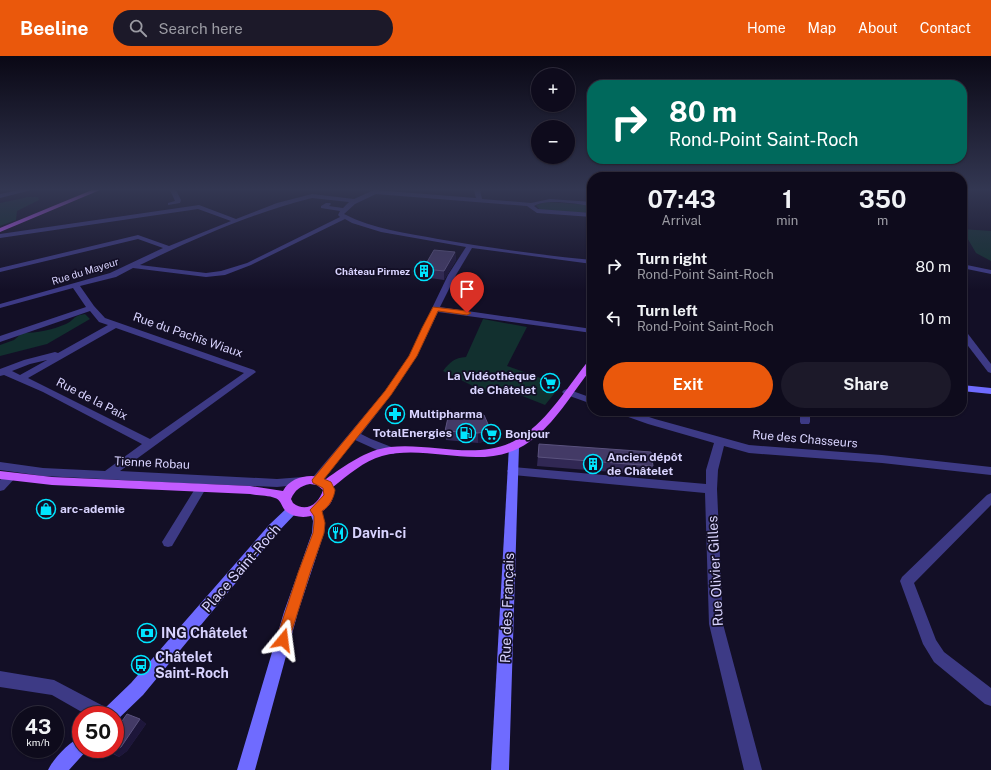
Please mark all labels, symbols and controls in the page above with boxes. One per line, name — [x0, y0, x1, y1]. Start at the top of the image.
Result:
search box — [113, 10, 393, 46]
text: Beeline — [20, 17, 89, 39]
icon: search — [127, 17, 149, 39]
text: Search here — [159, 20, 243, 37]
text: Home — [747, 20, 786, 36]
text: Map — [808, 20, 836, 36]
text: About — [858, 20, 898, 36]
text: Contact — [920, 20, 971, 36]
map controls — [531, 68, 575, 164]
button: + — [531, 68, 575, 112]
text: 80 m — [669, 95, 737, 128]
icon: right — [603, 96, 655, 148]
button: − — [531, 120, 575, 164]
text: Rond-Point Saint-Roch — [669, 129, 858, 150]
text: 07:43 — [648, 185, 716, 213]
text: 1 — [782, 185, 792, 213]
text: 350 — [859, 185, 906, 213]
text: Arrival — [662, 213, 702, 228]
text: min — [776, 213, 798, 228]
text: m — [877, 213, 888, 228]
text: Turn right — [637, 250, 707, 267]
street label: Rue du Mayeur — [50, 255, 120, 287]
icon: right — [603, 255, 625, 277]
text: 80 m — [916, 258, 951, 275]
building icon: Château Pirmez — [413, 260, 435, 282]
place label: Château Pirmez — [335, 265, 410, 277]
text: Rond-Point Saint-Roch — [637, 267, 774, 282]
pin — [450, 272, 484, 313]
icon: arrive — [456, 278, 478, 300]
text: Turn left — [637, 302, 698, 319]
icon: left — [603, 307, 625, 329]
street label: Rue du Pachîs Wiaux — [131, 310, 245, 360]
text: 10 m — [919, 310, 951, 327]
text: Rond-Point Saint-Roch — [637, 319, 774, 334]
button: Exit — [603, 362, 773, 408]
button: Share — [781, 362, 951, 408]
place label: La Vidéothèque de Châtelet — [447, 369, 536, 397]
supermarket icon: La Vidéothèque de Châtelet — [539, 372, 561, 394]
street label: Rue de la Paix — [54, 375, 130, 423]
pharmacy icon: Multipharma — [384, 403, 406, 425]
place label: Multipharma — [409, 407, 483, 421]
fuel station icon: TotalEnergies — [455, 422, 477, 444]
supermarket icon: Bonjour — [480, 423, 502, 445]
place label: TotalEnergies — [373, 426, 452, 440]
place label: Bonjour — [505, 427, 550, 441]
street label: Rue des Chasseurs — [752, 427, 858, 451]
place label: Ancien dépôt de Châtelet — [607, 450, 682, 478]
building icon: Ancien dépôt de Châtelet — [582, 453, 604, 475]
street label: Tienne Robau — [114, 454, 190, 472]
shop icon: arc-ademie — [35, 498, 57, 520]
place label: arc-ademie — [60, 502, 125, 516]
street label: Rue Olivier Gilles — [704, 515, 726, 627]
street label: Place Saint-Roch — [198, 521, 284, 615]
restaurant icon: Davin-ci — [327, 522, 349, 544]
place label: Davin-ci — [352, 525, 406, 541]
street label: Rue des Français — [497, 553, 517, 663]
position arrow — [262, 619, 304, 661]
bank icon: ING Châtelet — [136, 622, 158, 644]
place label: ING Châtelet — [161, 625, 248, 641]
place label: Châtelet Saint-Roch — [155, 649, 229, 681]
bus stop icon: Châtelet Saint-Roch — [130, 654, 152, 676]
speed limit sign: 50 — [72, 706, 124, 758]
text: 43 — [25, 715, 51, 739]
text: km/h — [26, 736, 50, 748]

